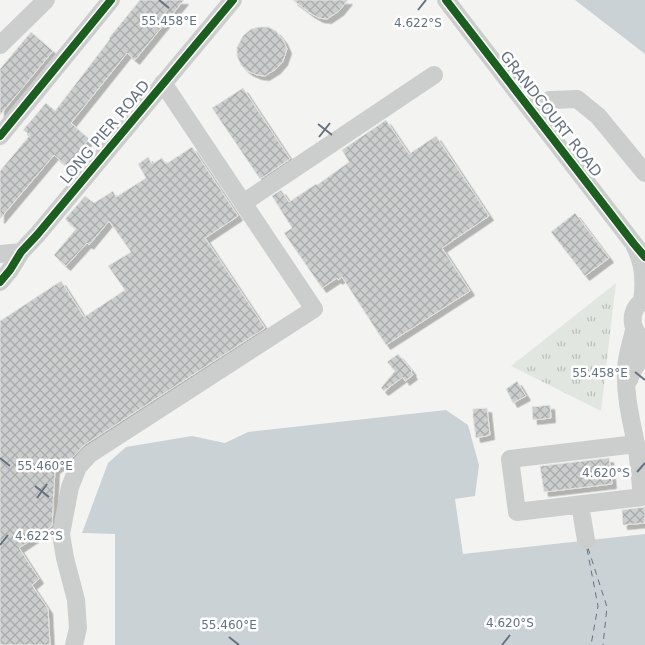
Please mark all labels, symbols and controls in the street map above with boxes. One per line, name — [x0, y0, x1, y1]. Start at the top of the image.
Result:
text: 55.458°E — [141, 14, 197, 28]
text: 4.622°S — [394, 16, 442, 30]
street label: GRANDCOURT ROAD — [496, 47, 606, 181]
street label: LONG PIER ROAD — [57, 77, 153, 187]
text: 55.458°E — [572, 366, 628, 380]
text: 55.460°E — [17, 459, 73, 473]
text: 4.620°S — [582, 466, 630, 480]
text: 4.622°S — [15, 529, 63, 543]
text: 4.620°S — [486, 616, 534, 630]
text: 55.460°E — [201, 618, 257, 632]

